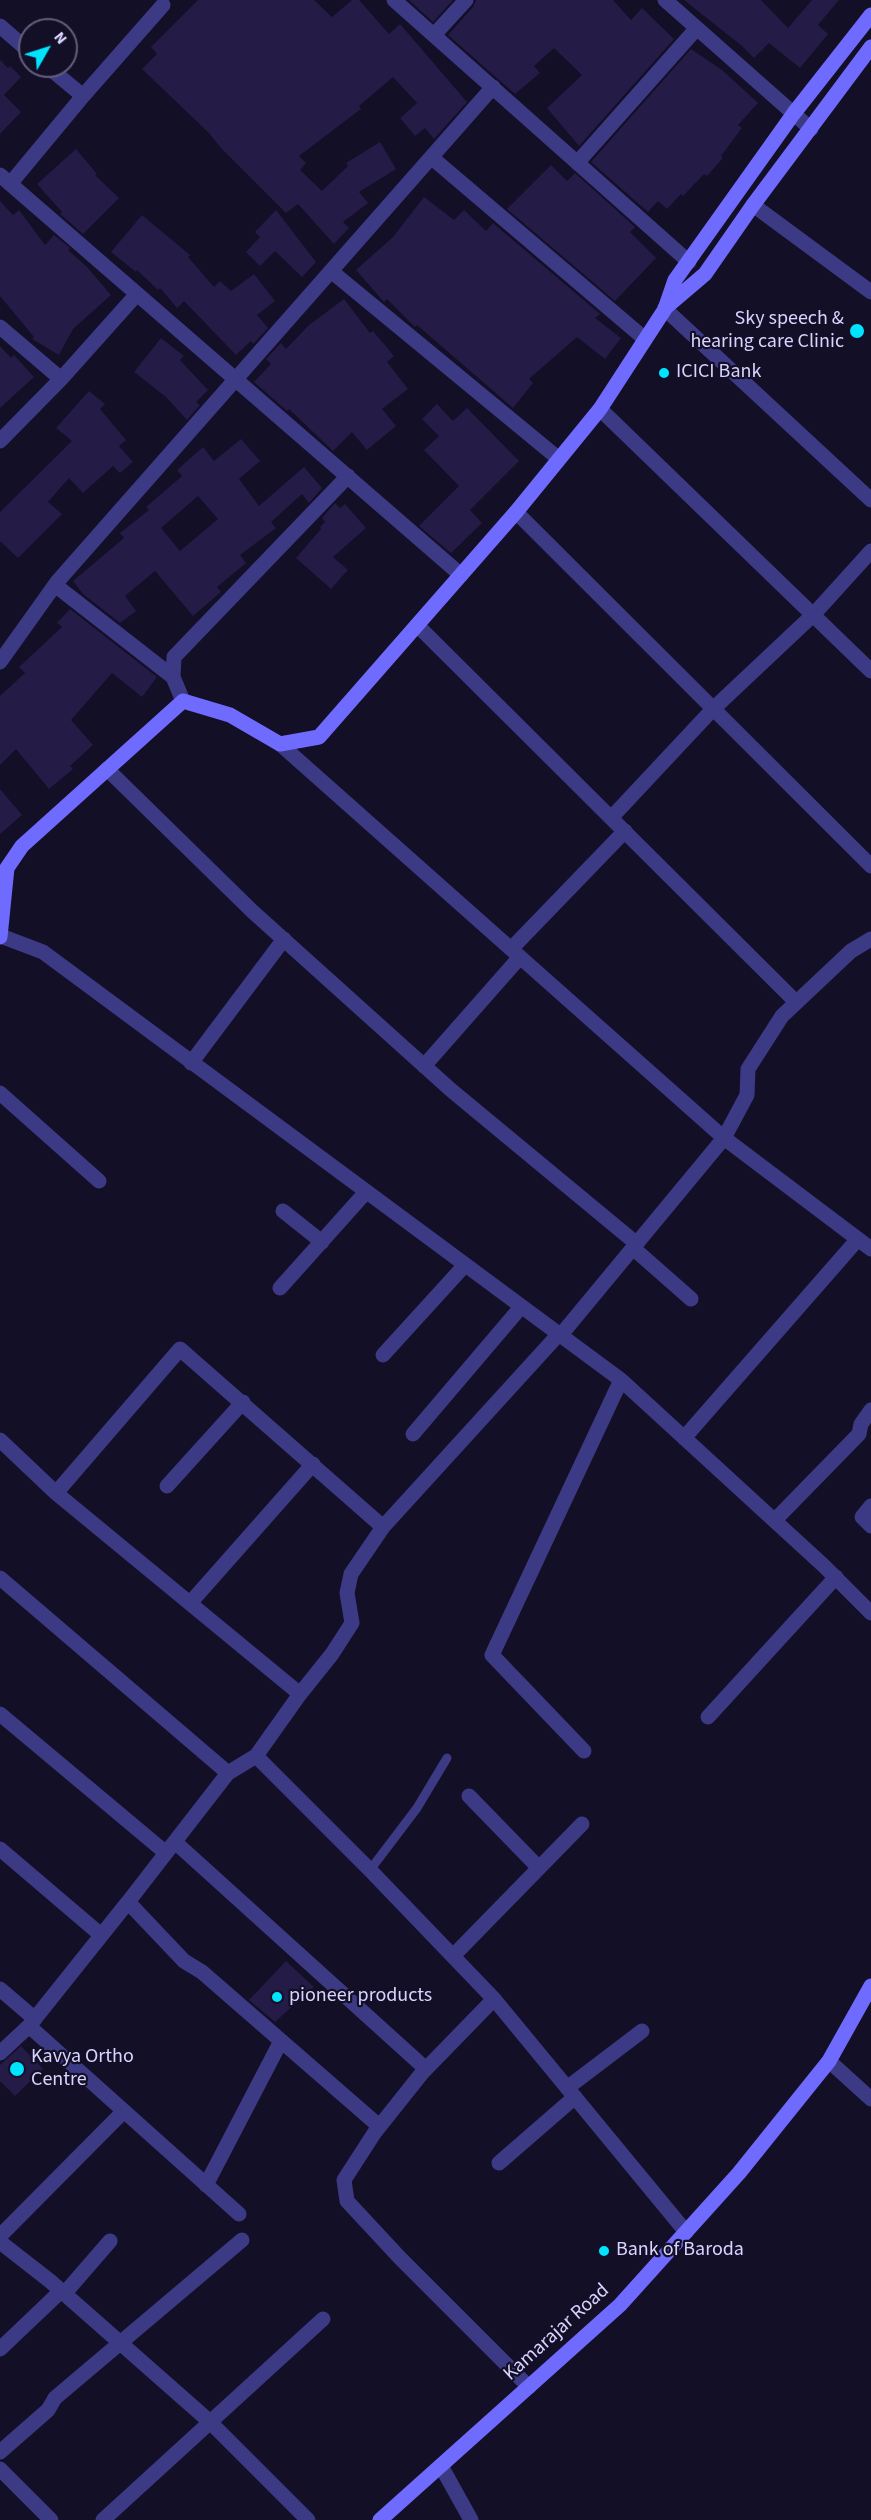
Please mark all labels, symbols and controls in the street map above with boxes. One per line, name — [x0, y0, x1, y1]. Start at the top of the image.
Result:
north arrow — [18, 18, 78, 78]
text: N — [49, 27, 72, 49]
place label: Sky speech & hearing care Clinic — [690, 308, 844, 355]
marker: Sky speech & hearing care Clinic — [848, 322, 866, 340]
place label: ICICI Bank — [676, 361, 761, 385]
marker: ICICI Bank — [657, 366, 671, 380]
place label: pioneer products — [289, 1985, 432, 2009]
marker: pioneer products — [270, 1990, 284, 2004]
place label: Kavya Ortho Centre — [31, 2046, 134, 2093]
marker: Kavya Ortho Centre — [8, 2060, 26, 2078]
place label: Bank of Baroda — [616, 2239, 744, 2263]
marker: Bank of Baroda — [597, 2244, 611, 2258]
street label: Kamarajar Road — [499, 2279, 615, 2387]

